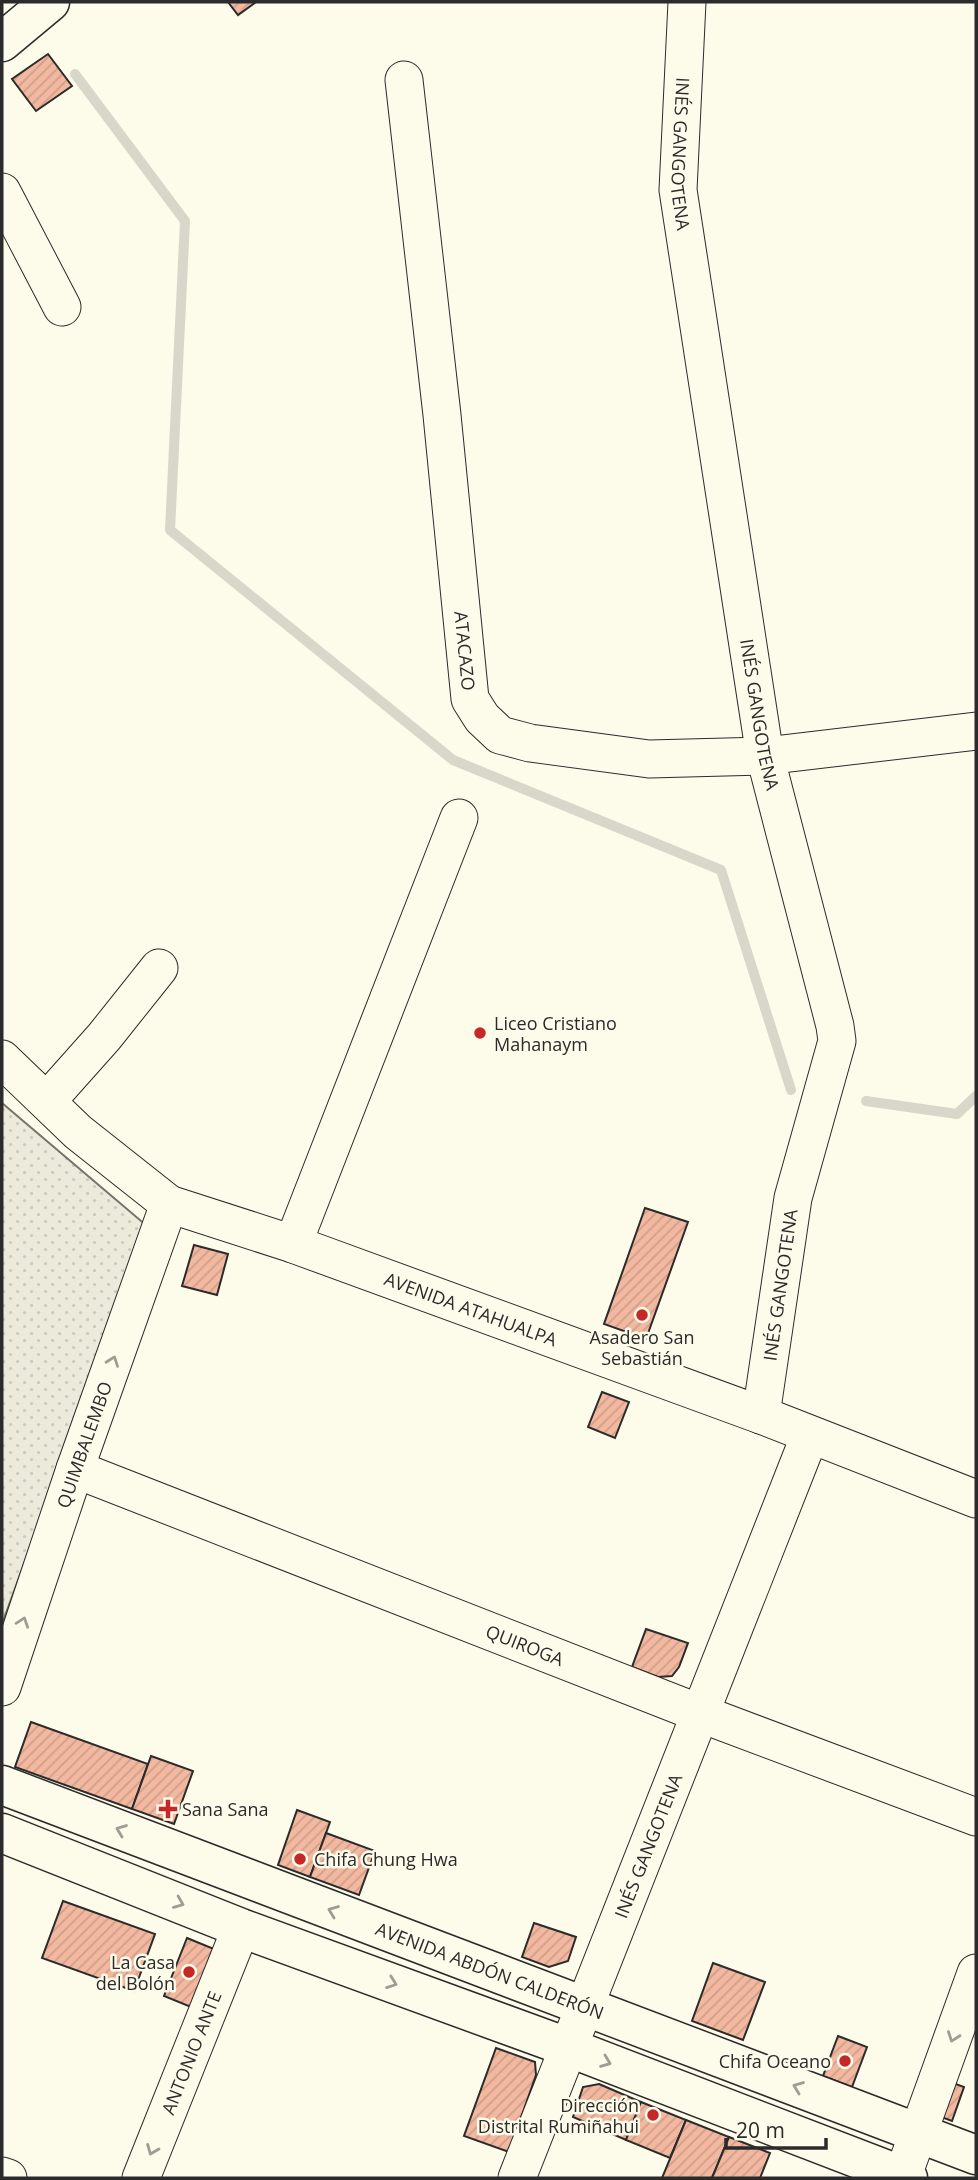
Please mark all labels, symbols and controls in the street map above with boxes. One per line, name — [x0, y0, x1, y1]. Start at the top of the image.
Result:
street label: INÉS GANGOTENA — [665, 77, 696, 232]
street label: ATACAZO — [449, 610, 481, 692]
street label: INÉS GANGOTENA — [735, 637, 785, 793]
place label: Liceo Cristiano Mahanaym — [494, 1011, 617, 1056]
marker: Liceo Cristiano Mahanaym — [472, 1025, 488, 1041]
street label: INÉS GANGOTENA — [757, 1207, 803, 1362]
street label: AVENIDA ATAHUALPA — [381, 1266, 561, 1352]
marker: Asadero San Sebastián — [634, 1307, 650, 1323]
place label: Asadero San Sebastián — [590, 1325, 694, 1370]
one-way arrow — [105, 1355, 119, 1368]
street label: QUIMBALEMBO — [51, 1378, 117, 1511]
one-way arrow — [15, 1617, 29, 1629]
street label: QUIROGA — [482, 1619, 568, 1671]
street label: INÉS GANGOTENA — [609, 1770, 687, 1922]
place label: Sana Sana — [182, 1797, 269, 1821]
marker: Sana Sana — [160, 1801, 176, 1817]
one-way arrow — [115, 1825, 127, 1839]
place label: Chifa Chung Hwa — [314, 1847, 458, 1871]
marker: Chifa Chung Hwa — [292, 1851, 308, 1867]
one-way arrow — [173, 1895, 185, 1909]
one-way arrow — [328, 1905, 340, 1919]
street label: AVENIDA ABDÓN CALDERÓN — [373, 1916, 607, 2025]
place label: La Casa del Bolón — [96, 1950, 175, 1995]
marker: La Casa del Bolón — [181, 1964, 197, 1980]
one-way arrow — [386, 1975, 398, 1989]
street label: ANTONIO ANTE — [156, 1987, 227, 2118]
one-way arrow — [947, 2030, 961, 2042]
place label: Chifa Oceano — [719, 2049, 831, 2073]
one-way arrow — [599, 2053, 611, 2067]
marker: Chifa Oceano — [837, 2053, 853, 2069]
one-way arrow — [793, 2082, 805, 2096]
place label: Dirección Distrital Rumiñahui — [478, 2093, 639, 2138]
scale bar — [726, 2106, 826, 2150]
marker: Dirección Distrital Rumiñahui — [645, 2107, 661, 2123]
text: 20 m — [736, 2116, 785, 2144]
one-way arrow — [146, 2143, 160, 2156]

